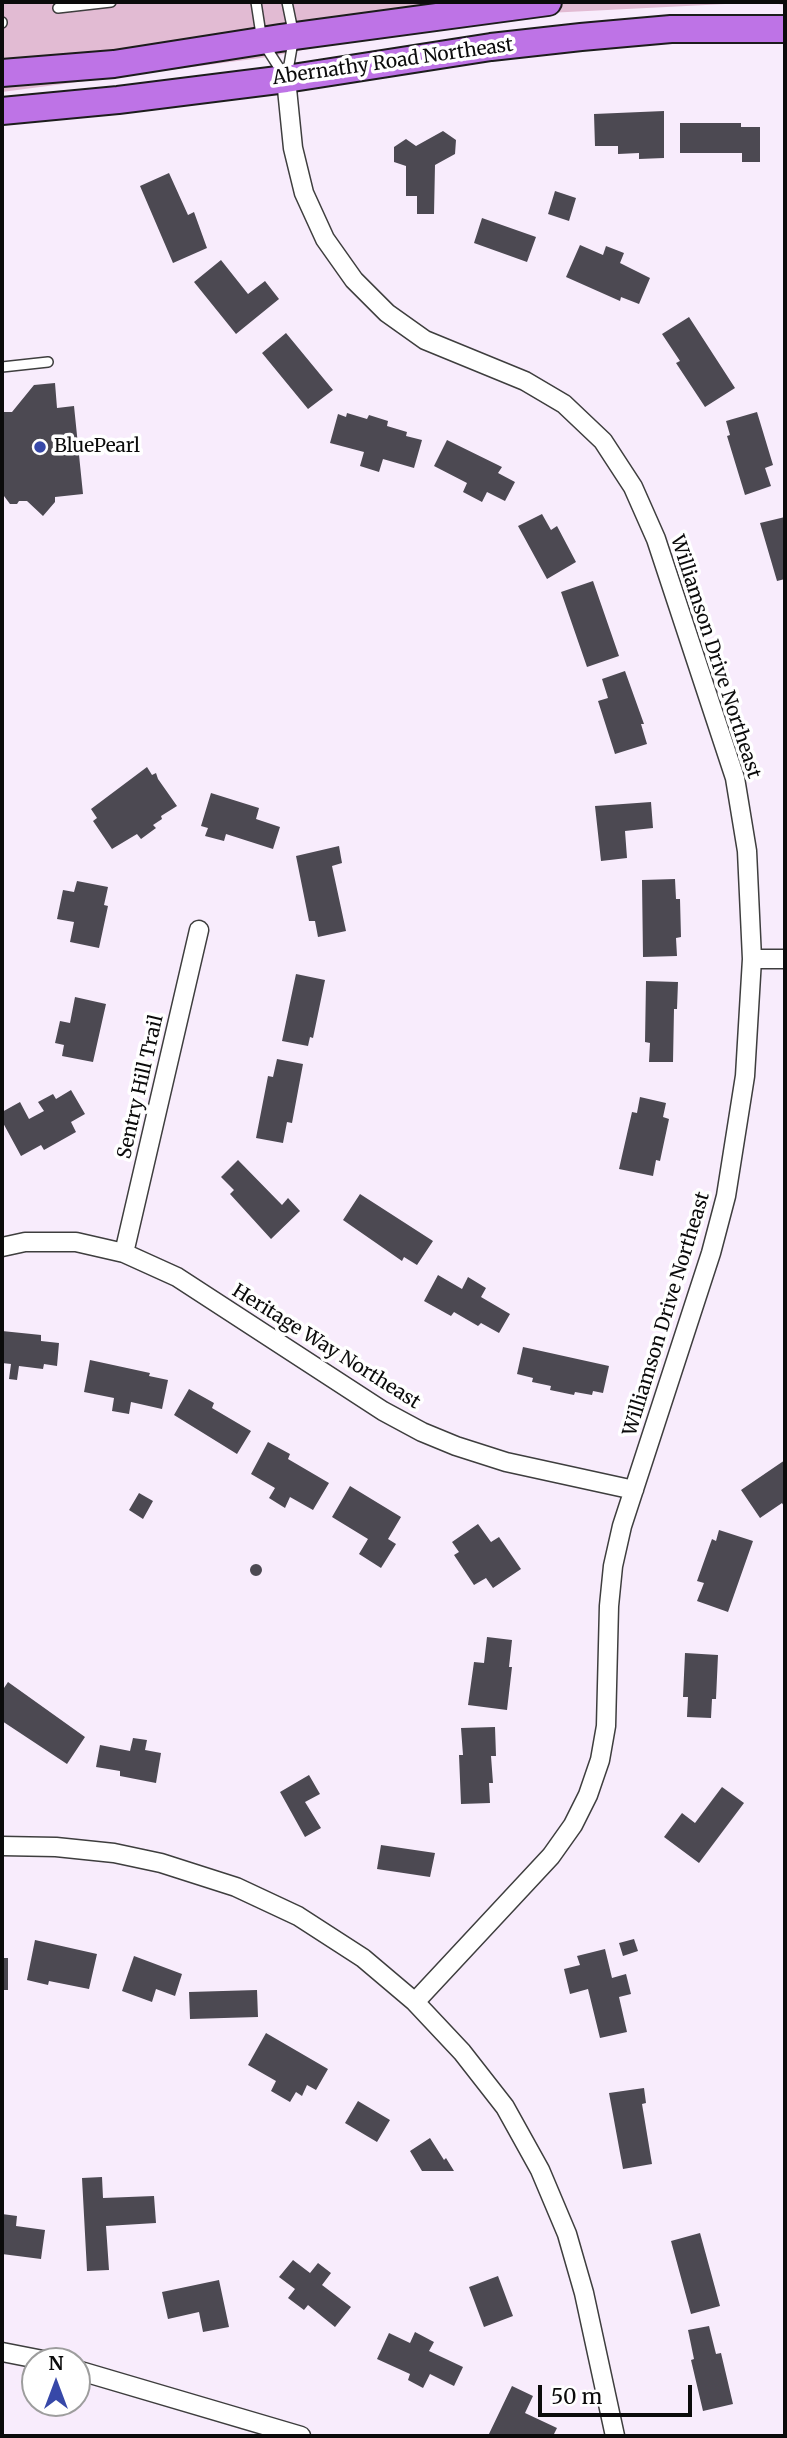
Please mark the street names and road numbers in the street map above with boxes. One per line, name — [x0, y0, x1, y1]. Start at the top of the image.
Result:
street label: Abernathy Road Northeast — [271, 34, 515, 90]
street label: Williamson Drive Northeast — [665, 533, 765, 781]
street label: Sentry Hill Trail — [113, 1013, 169, 1161]
street label: Williamson Drive Northeast — [619, 1189, 715, 1439]
street label: Heritage Way Northeast — [228, 1280, 424, 1414]

